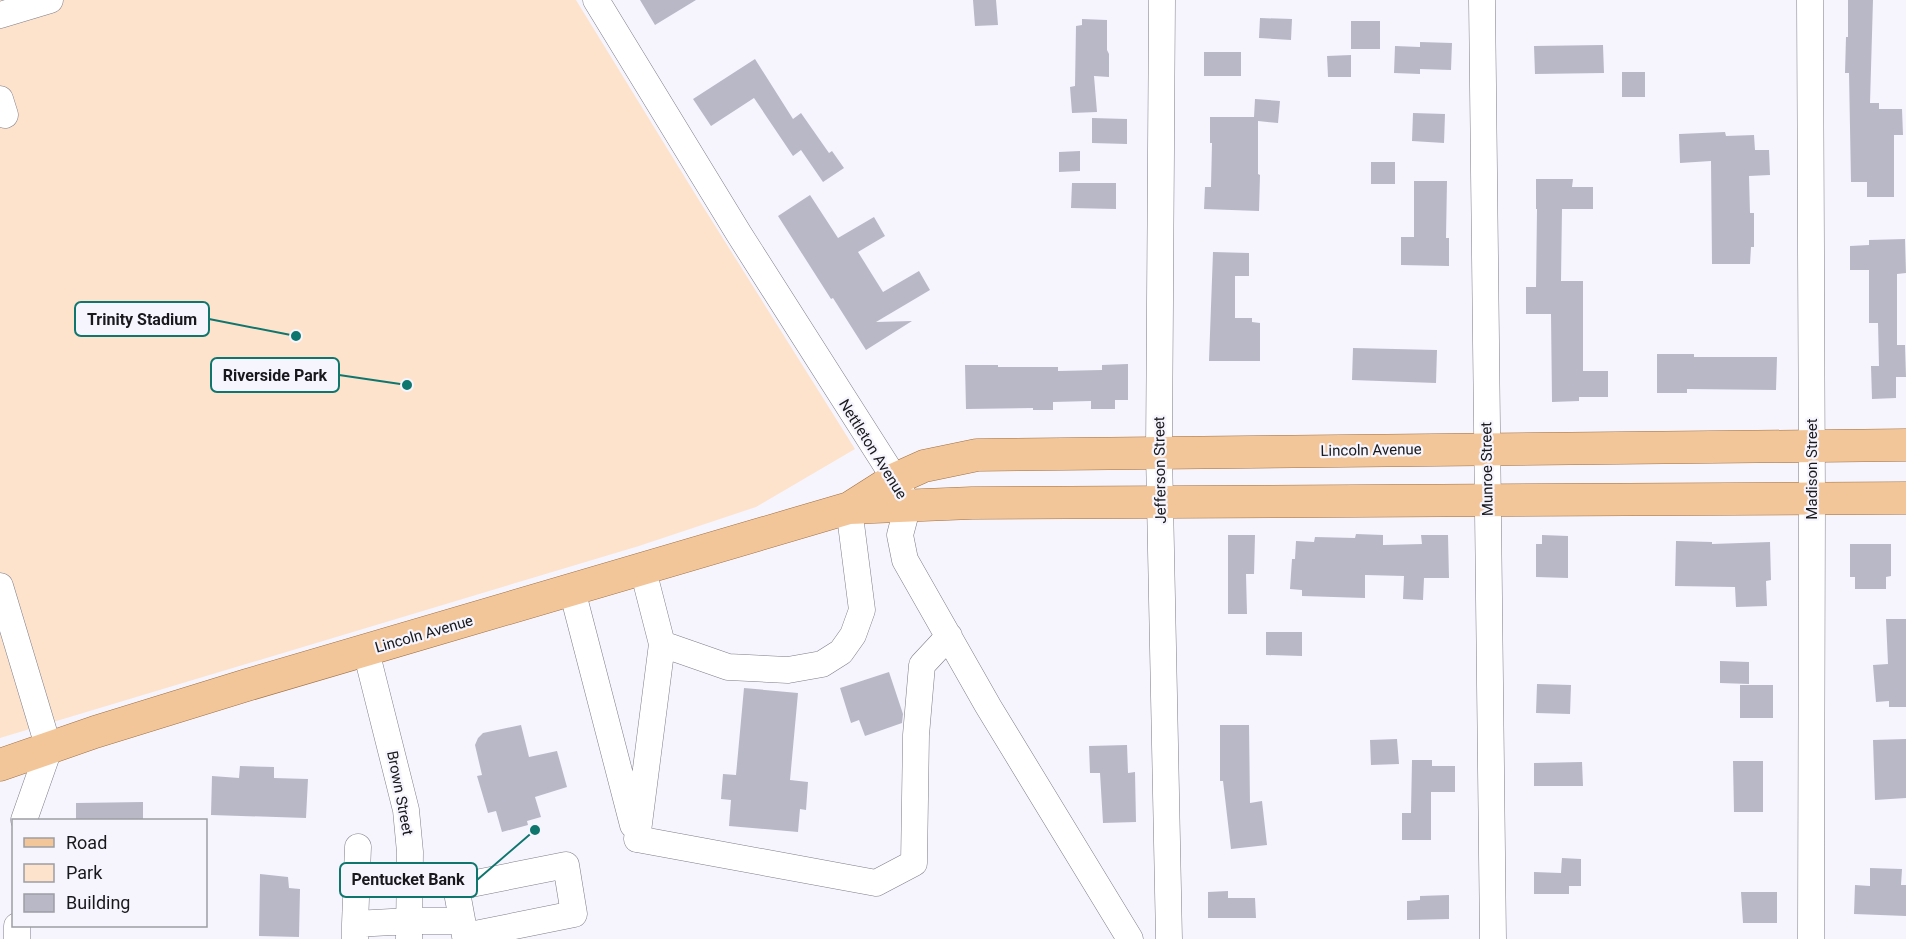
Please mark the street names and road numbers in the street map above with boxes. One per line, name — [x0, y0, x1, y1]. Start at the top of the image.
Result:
street label: Nettleton Avenue — [835, 396, 911, 502]
street label: Jefferson Street — [1150, 416, 1170, 524]
street label: Madison Street — [1803, 418, 1821, 520]
street label: Munroe Street — [1477, 422, 1497, 516]
street label: Lincoln Avenue — [1320, 440, 1422, 460]
street label: Lincoln Avenue — [373, 611, 475, 657]
street label: Brown Street — [383, 749, 417, 837]

